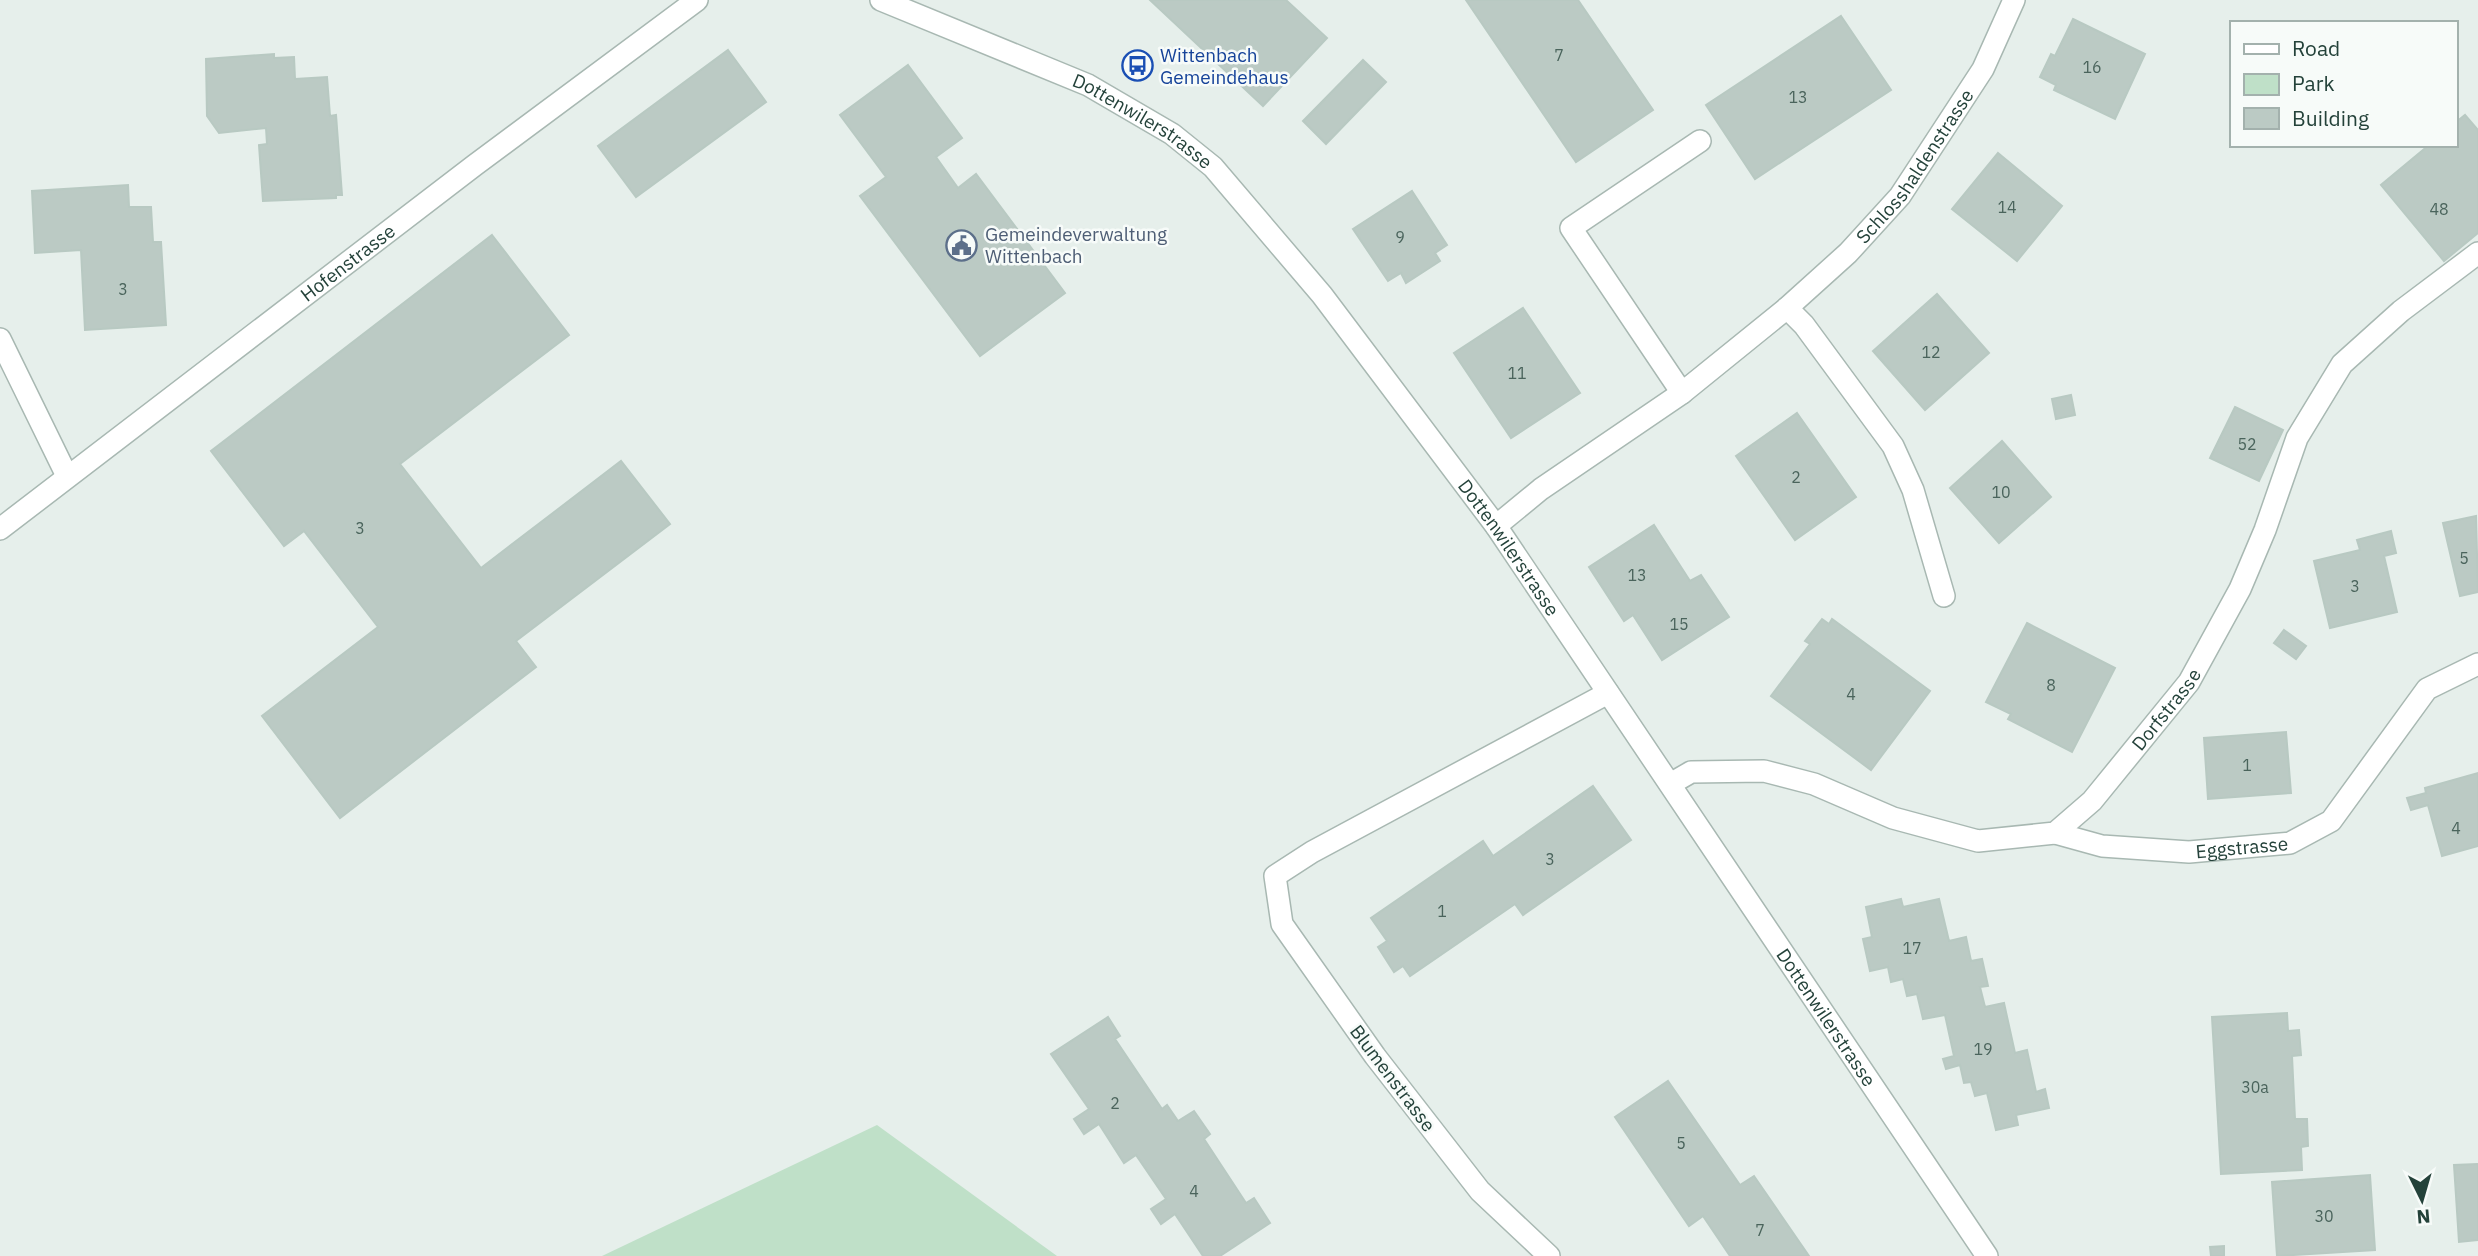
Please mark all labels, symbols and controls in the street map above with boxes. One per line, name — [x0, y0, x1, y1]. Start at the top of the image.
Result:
legend — [2230, 21, 2457, 147]
text: Road — [2292, 34, 2340, 62]
place label: Wittenbach Gemeindehaus — [1160, 43, 1289, 89]
house number: 7 — [1554, 45, 1564, 65]
bus stop icon: Wittenbach Gemeindehaus — [1120, 49, 1154, 83]
house number: 16 — [2082, 57, 2102, 77]
street label: Dottenwilerstrasse — [1069, 68, 1217, 174]
text: Park — [2292, 69, 2335, 97]
street label: Schlosshaldenstrasse — [1851, 84, 1979, 248]
house number: 13 — [1788, 87, 1808, 107]
text: Building — [2292, 104, 2369, 132]
house number: 14 — [1997, 197, 2017, 217]
house number: 48 — [2429, 199, 2449, 219]
street label: Hofenstrasse — [296, 219, 400, 306]
place label: Gemeindeverwaltung Wittenbach — [985, 222, 1167, 268]
house number: 9 — [1395, 227, 1405, 247]
public building icon: Gemeindeverwaltung Wittenbach — [945, 228, 979, 262]
house number: 3 — [118, 279, 128, 299]
house number: 12 — [1921, 342, 1941, 362]
house number: 11 — [1507, 363, 1527, 383]
house number: 52 — [2237, 434, 2257, 454]
house number: 2 — [1791, 467, 1801, 487]
street label: Dottenwilerstrasse — [1453, 474, 1565, 620]
house number: 10 — [1991, 482, 2011, 502]
house number: 3 — [355, 518, 365, 538]
house number: 5 — [2459, 548, 2469, 568]
house number: 13 — [1627, 565, 1647, 585]
house number: 3 — [2350, 576, 2360, 596]
house number: 15 — [1669, 614, 1689, 634]
street label: Dorfstrasse — [2126, 664, 2206, 755]
house number: 8 — [2046, 675, 2056, 695]
house number: 4 — [1846, 684, 1856, 704]
house number: 1 — [2242, 755, 2252, 775]
house number: 4 — [2451, 818, 2461, 838]
street label: Eggstrasse — [2195, 831, 2289, 863]
house number: 3 — [1545, 849, 1555, 869]
house number: 1 — [1437, 901, 1447, 921]
house number: 17 — [1902, 938, 1922, 958]
street label: Dottenwilerstrasse — [1771, 944, 1881, 1091]
street label: Blumenstrasse — [1345, 1020, 1441, 1136]
house number: 19 — [1973, 1039, 1993, 1059]
house number: 30a — [2241, 1077, 2269, 1097]
house number: 2 — [1110, 1093, 1120, 1113]
house number: 5 — [1676, 1133, 1686, 1153]
north arrow — [2387, 1165, 2457, 1235]
house number: 4 — [1189, 1181, 1199, 1201]
text: N — [2416, 1204, 2431, 1229]
house number: 30 — [2314, 1206, 2334, 1226]
house number: 7 — [1755, 1220, 1765, 1240]

